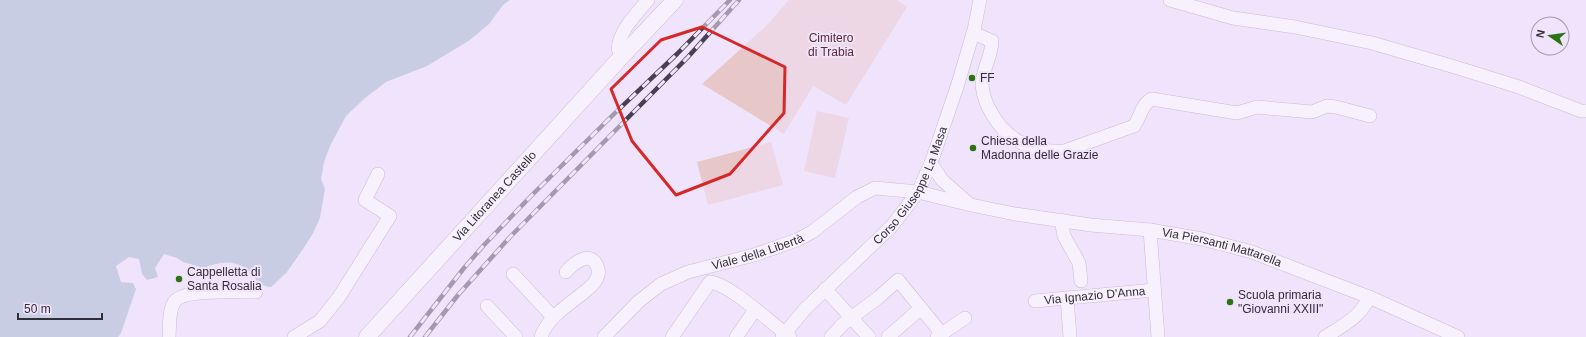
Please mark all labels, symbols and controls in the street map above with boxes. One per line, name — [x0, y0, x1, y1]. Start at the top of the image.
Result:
north arrow — [1530, 16, 1570, 56]
text: N — [1534, 28, 1547, 39]
park label: Cimitero di Trabia — [808, 31, 854, 59]
place label: FF — [980, 71, 995, 85]
marker: FF — [967, 73, 977, 83]
street label: Corso Giuseppe La Masa — [870, 124, 950, 247]
place label: Chiesa della Madonna delle Grazie — [981, 134, 1099, 162]
marker: Chiesa della Madonna delle Grazie — [968, 143, 978, 153]
street label: Via Litoranea Castello — [450, 148, 540, 244]
street label: Via Piersanti Mattarella — [1161, 225, 1284, 270]
street label: Viale della Libertà — [710, 231, 806, 273]
place label: Cappelletta di Santa Rosalia — [187, 265, 262, 293]
marker: Cappelletta di Santa Rosalia — [174, 274, 184, 284]
street label: Via Ignazio D'Anna — [1043, 284, 1146, 307]
place label: Scuola primaria "Giovanni XXIII" — [1238, 288, 1323, 316]
scale bar — [18, 295, 102, 321]
marker: Scuola primaria "Giovanni XXIII" — [1225, 297, 1235, 307]
text: 50 m — [24, 302, 51, 316]

